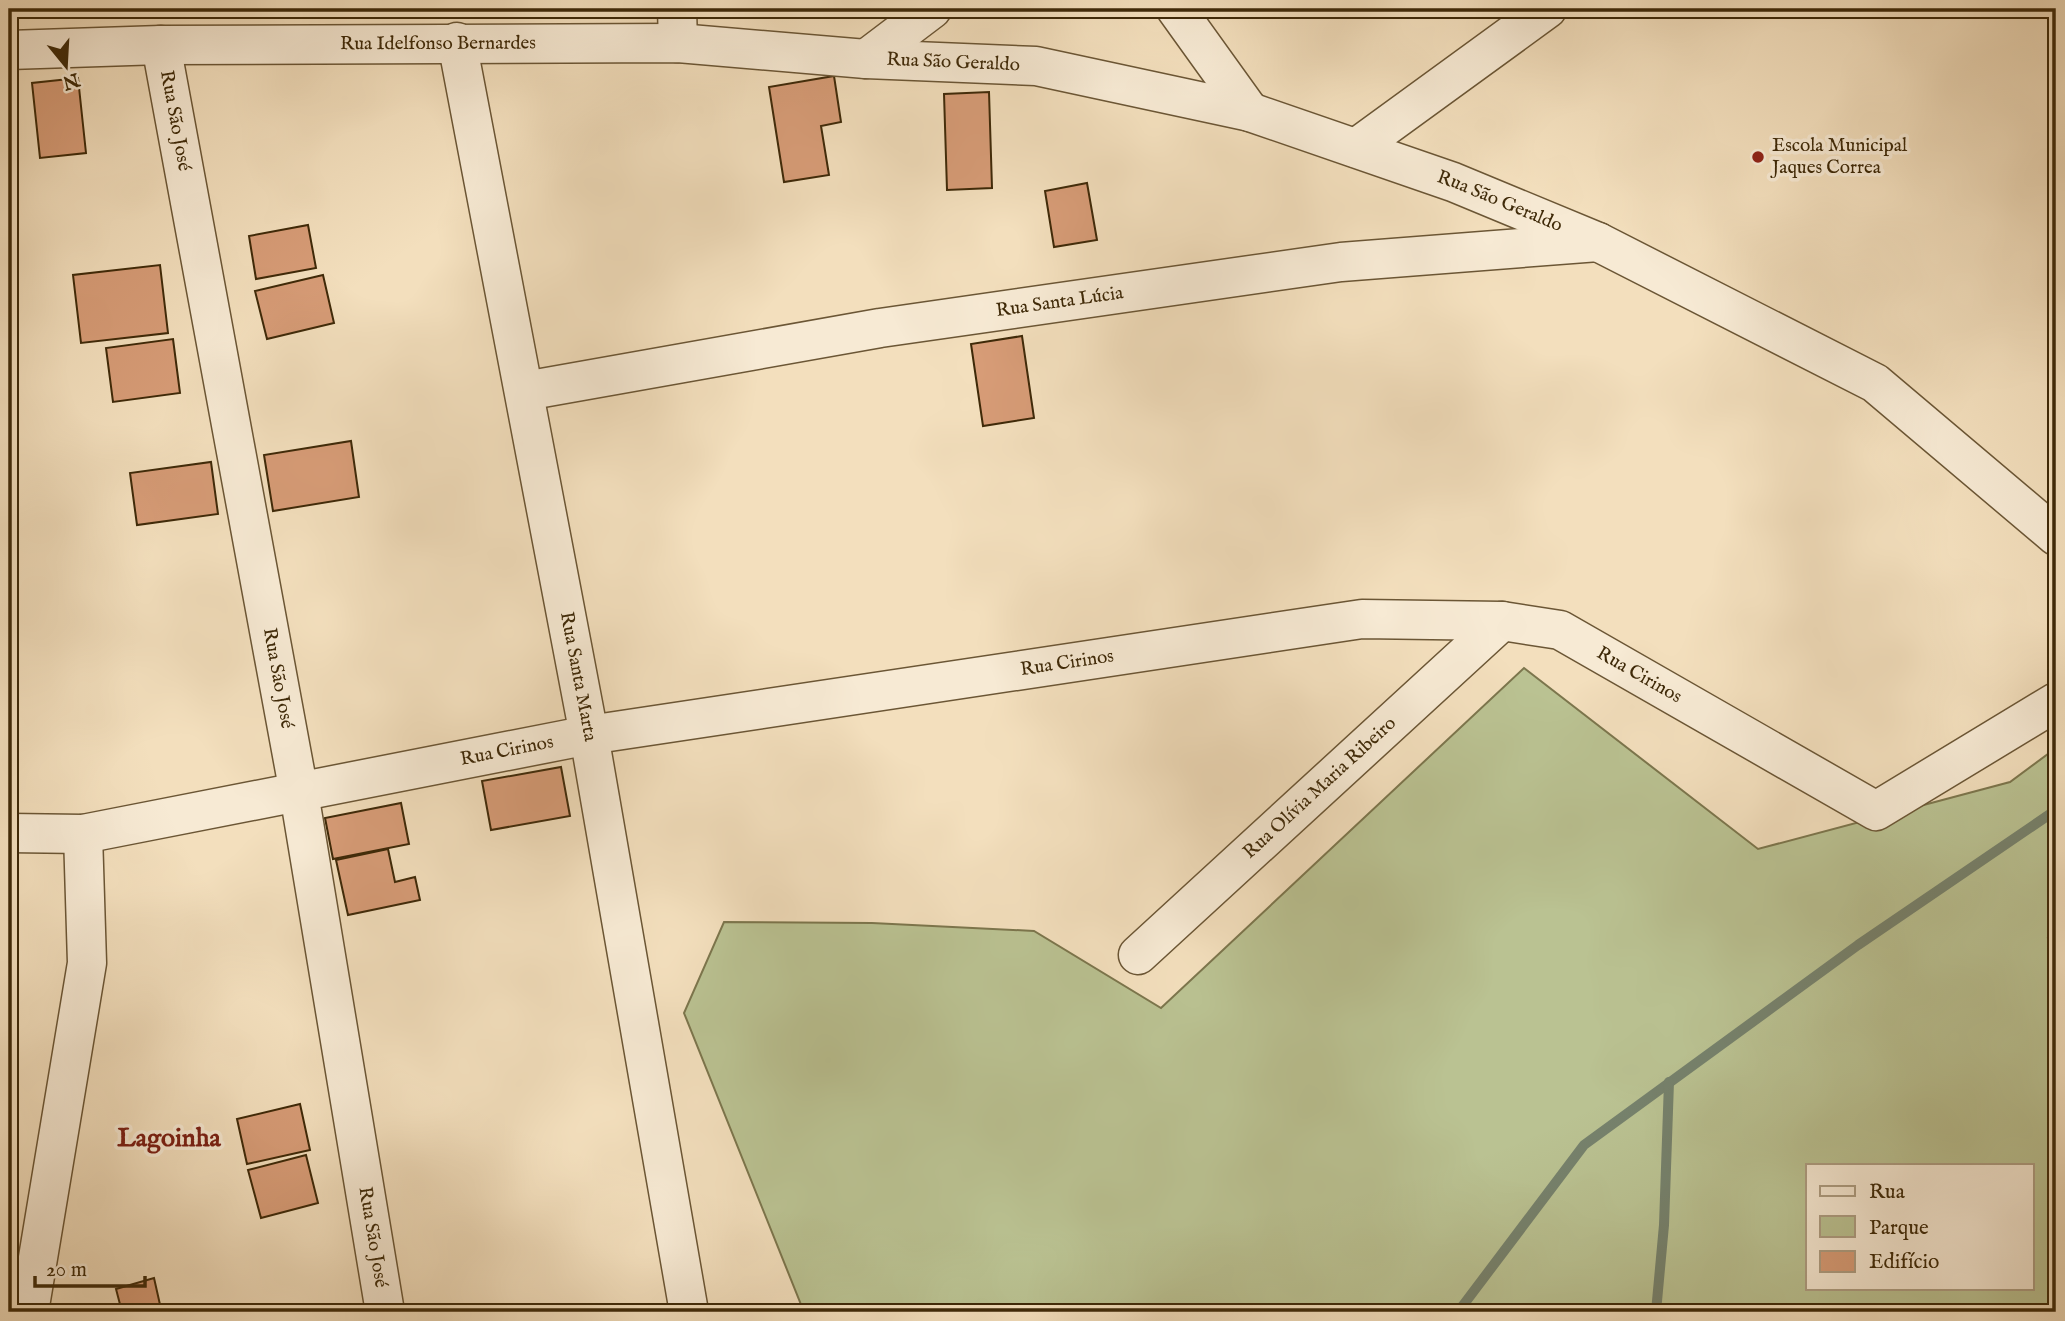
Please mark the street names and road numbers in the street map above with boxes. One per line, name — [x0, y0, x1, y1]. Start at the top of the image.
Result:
street label: Rua Idelfonso Bernardes — [340, 32, 536, 56]
street label: Rua São Geraldo — [886, 48, 1020, 77]
street label: Rua São José — [154, 68, 196, 173]
street label: Rua São Geraldo — [1434, 165, 1566, 238]
street label: Rua Santa Lúcia — [994, 281, 1126, 323]
street label: Rua Santa Marta — [554, 610, 602, 744]
street label: Rua São José — [257, 626, 299, 731]
street label: Rua Cirinos — [1592, 641, 1686, 709]
street label: Rua Cirinos — [1019, 644, 1115, 682]
street label: Rua Olívia Maria Ribeiro — [1238, 712, 1402, 864]
street label: Rua Cirinos — [458, 730, 556, 772]
street label: Rua São José — [352, 1185, 393, 1290]

